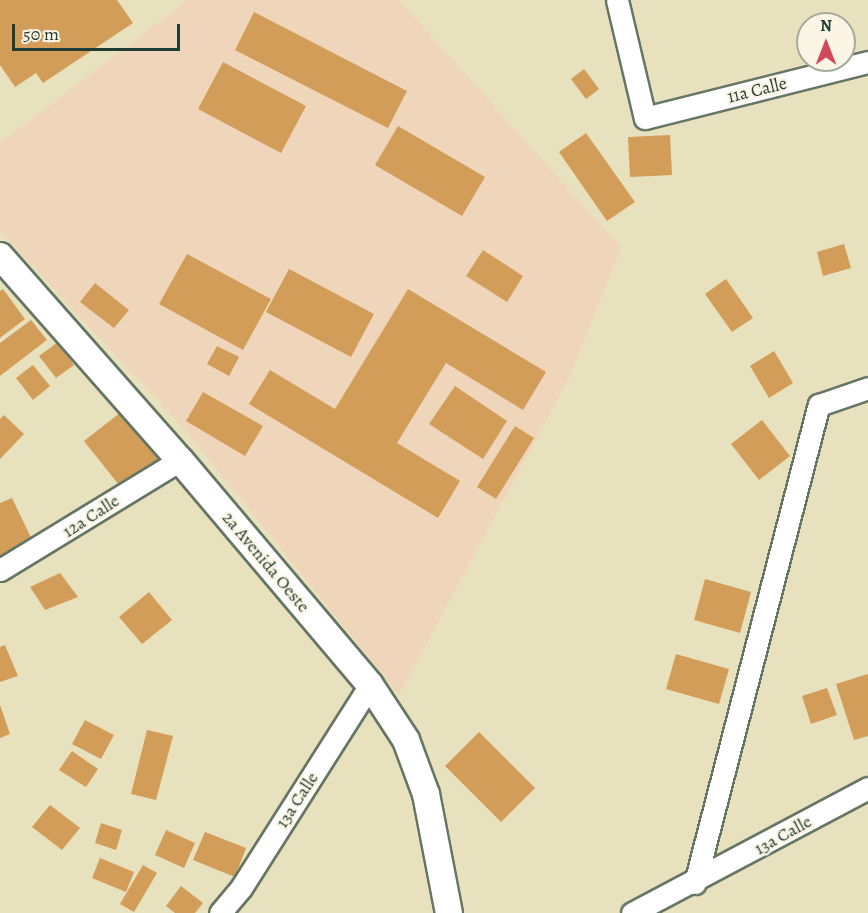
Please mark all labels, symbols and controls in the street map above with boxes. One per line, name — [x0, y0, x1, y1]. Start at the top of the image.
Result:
scale bar — [15, 12, 183, 50]
north arrow — [796, 12, 856, 72]
text: N — [820, 15, 832, 37]
text: 50 m — [23, 22, 59, 46]
street label: 11a Calle — [725, 72, 789, 108]
street label: 12a Calle — [59, 490, 123, 542]
street label: 2a Avenida Oeste — [218, 507, 314, 617]
street label: 13a Calle — [271, 768, 323, 832]
street label: 13a Calle — [751, 811, 815, 859]

